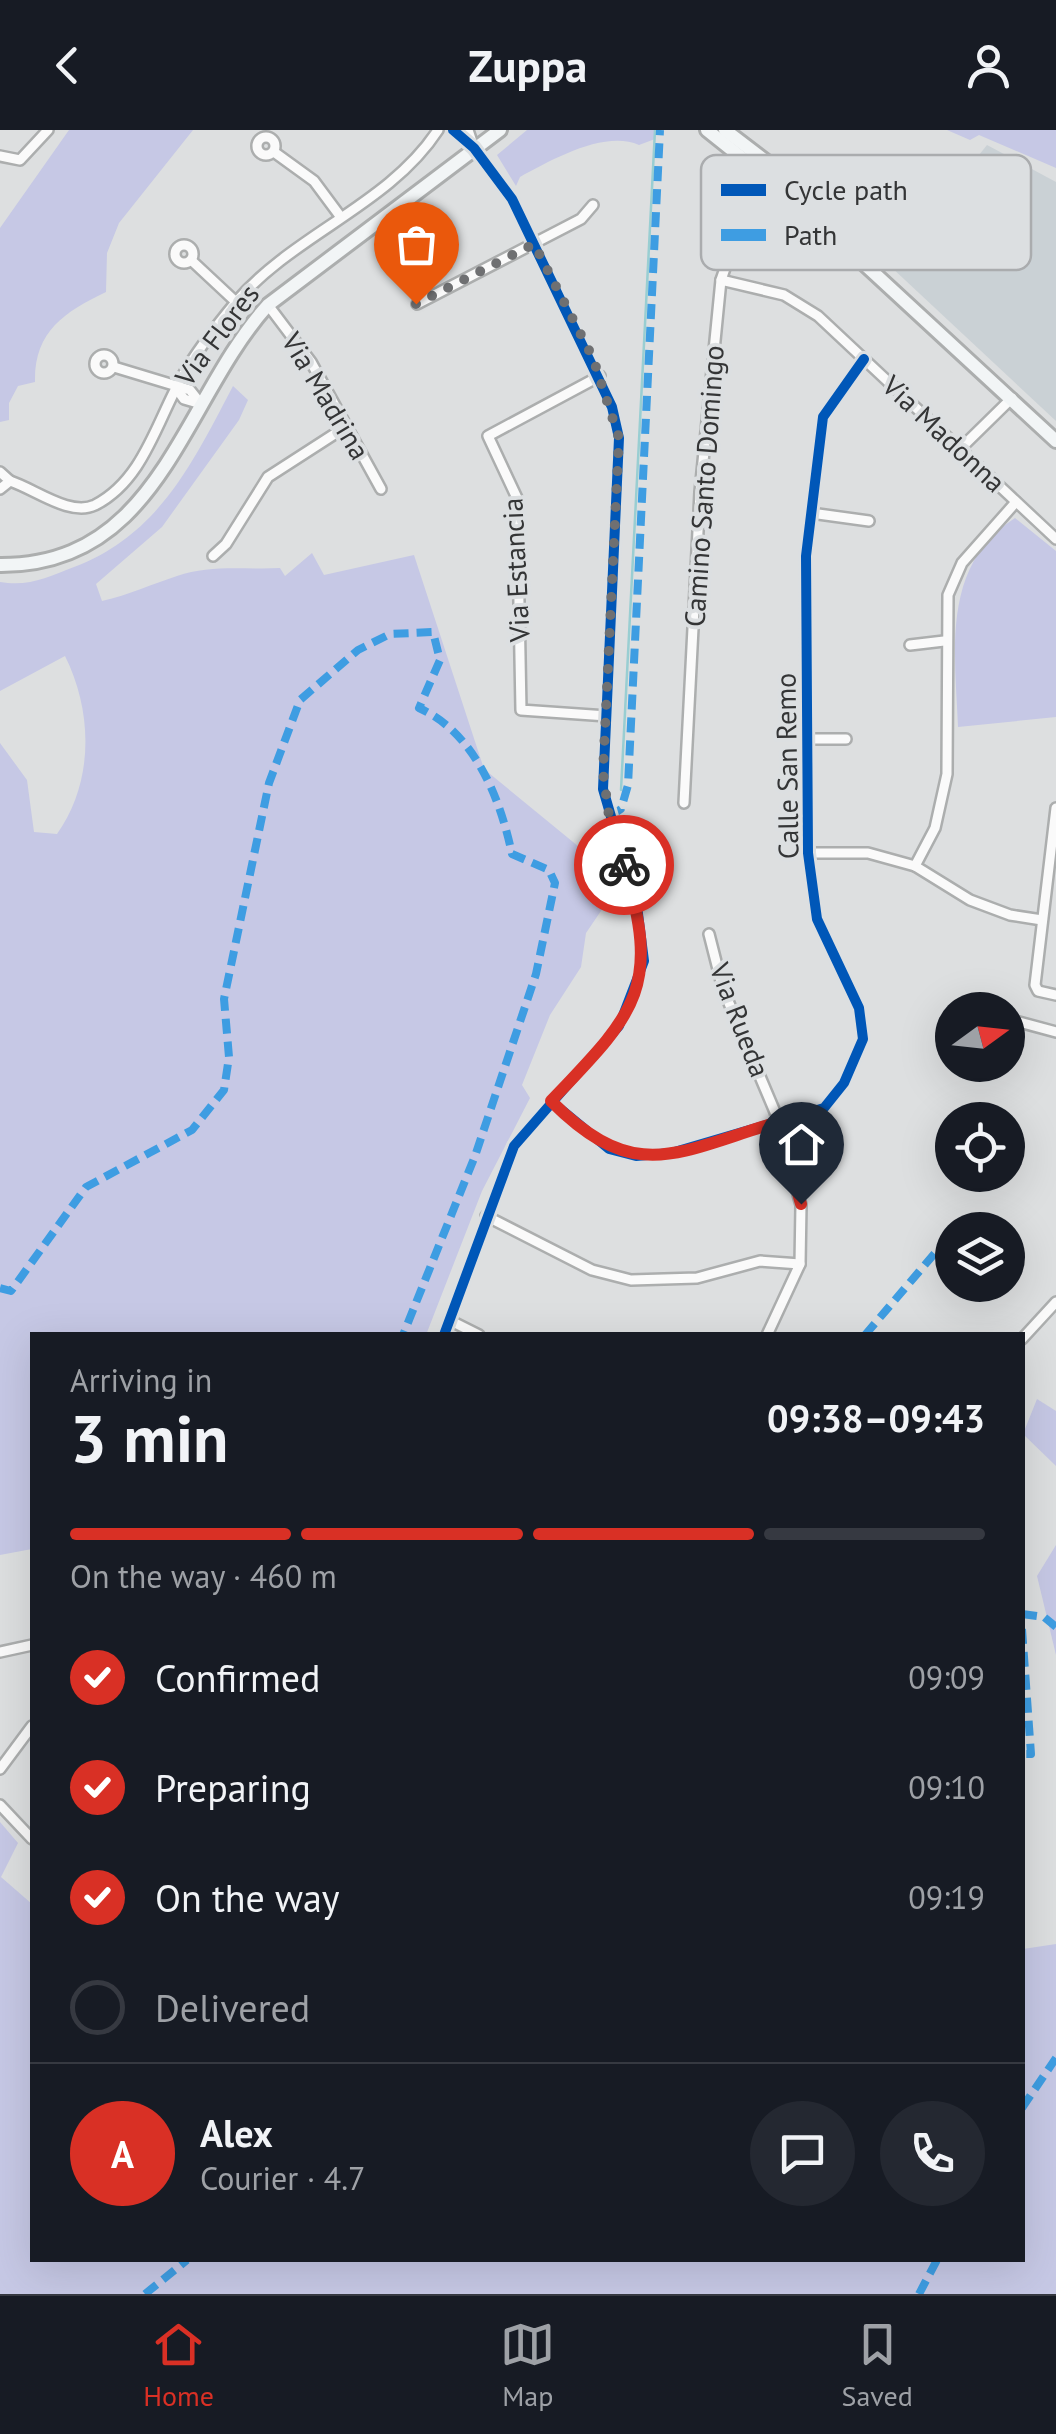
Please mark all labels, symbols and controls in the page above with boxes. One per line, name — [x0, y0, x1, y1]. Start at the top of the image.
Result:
text: Zuppa — [469, 36, 587, 94]
icon: back — [40, 38, 95, 93]
icon: person — [961, 38, 1016, 93]
legend — [701, 155, 1031, 270]
text: Cycle path — [784, 171, 908, 208]
pin — [374, 202, 459, 305]
text: Path — [784, 216, 837, 253]
icon: bag — [389, 217, 444, 272]
street label: Via Flores — [166, 276, 267, 394]
street label: Via Madrina — [273, 324, 379, 466]
street label: Camino Santo Domingo — [675, 344, 732, 628]
street label: Via Madonna — [874, 366, 1014, 500]
street label: Via Estancia — [493, 497, 538, 644]
street label: Calle San Remo — [766, 673, 807, 859]
courier — [574, 815, 674, 915]
icon: bike — [597, 838, 652, 893]
street label: Via Rueda — [701, 957, 779, 1082]
north arrow — [935, 992, 1025, 1082]
map controls — [935, 992, 1025, 1302]
pin — [759, 1102, 844, 1205]
button: locate — [935, 1102, 1025, 1192]
icon: home — [774, 1117, 829, 1172]
button: layers — [935, 1212, 1025, 1302]
text: Arriving in — [70, 1359, 212, 1401]
text: 09:38–09:43 — [767, 1393, 985, 1442]
text: 3 min — [70, 1396, 229, 1480]
text: On the way · 460 m — [70, 1555, 337, 1597]
icon: check — [70, 1650, 125, 1705]
text: Confirmed — [155, 1653, 321, 1702]
text: 09:09 — [908, 1656, 985, 1698]
icon: check — [70, 1760, 125, 1815]
text: Preparing — [155, 1763, 311, 1812]
text: 09:10 — [908, 1766, 985, 1808]
icon: check — [70, 1870, 125, 1925]
text: On the way — [155, 1873, 340, 1922]
text: 09:19 — [908, 1876, 985, 1918]
text: Delivered — [155, 1983, 310, 2032]
button: chat — [750, 2101, 855, 2206]
button: phone — [880, 2101, 985, 2206]
text: Alex — [200, 2108, 273, 2157]
text: A — [111, 2129, 134, 2178]
text: Courier · 4.7 — [200, 2157, 366, 2199]
tab: Home — [143, 2317, 214, 2414]
tab: Map — [500, 2317, 555, 2414]
tab: Saved — [842, 2317, 913, 2414]

